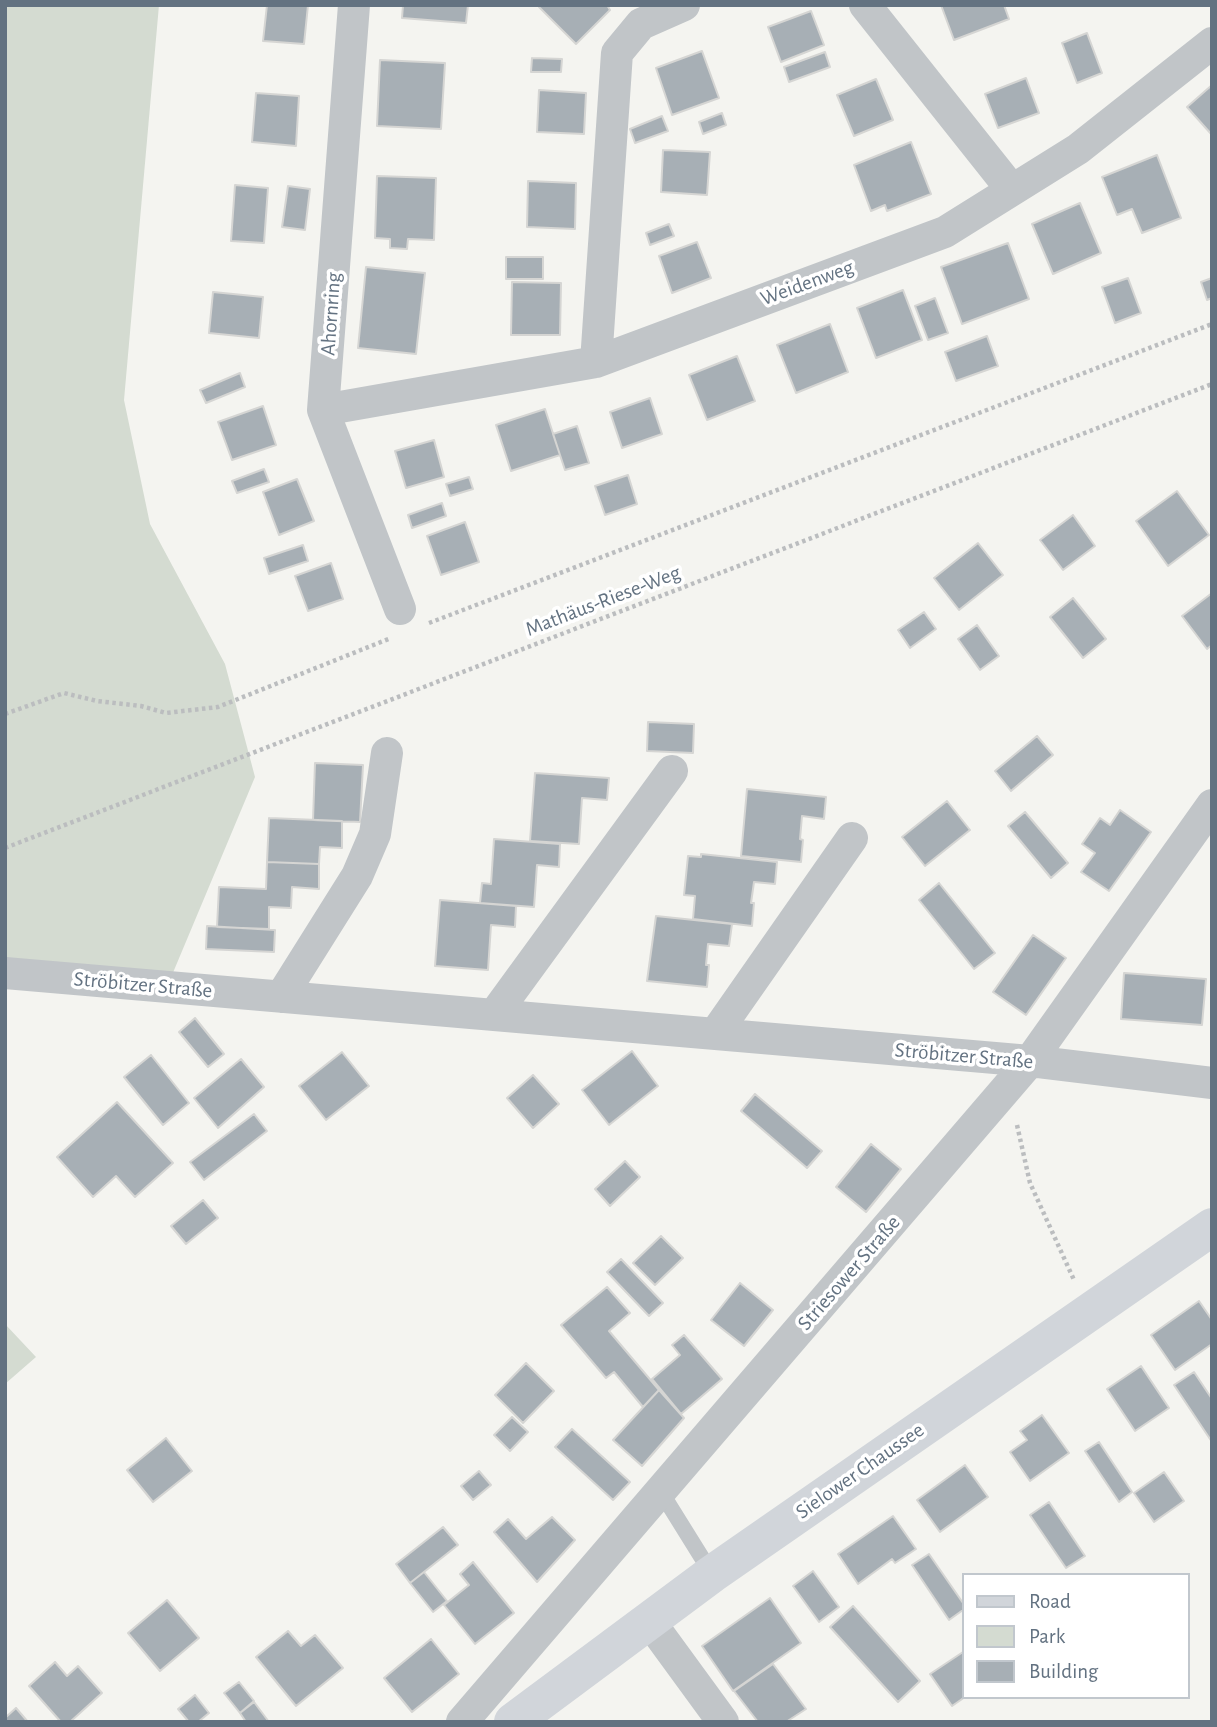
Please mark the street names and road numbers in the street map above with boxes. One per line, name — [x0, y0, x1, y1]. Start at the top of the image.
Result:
street label: Weidenweg — [757, 255, 857, 311]
street label: Ahornring — [316, 271, 346, 357]
street label: Mathäus-Riese-Weg — [522, 560, 684, 642]
street label: Ströbitzer Straße — [73, 966, 213, 1004]
street label: Ströbitzer Straße — [894, 1037, 1034, 1075]
street label: Striesower Straße — [792, 1210, 906, 1336]
street label: Sielower Chaussee — [791, 1417, 929, 1525]

